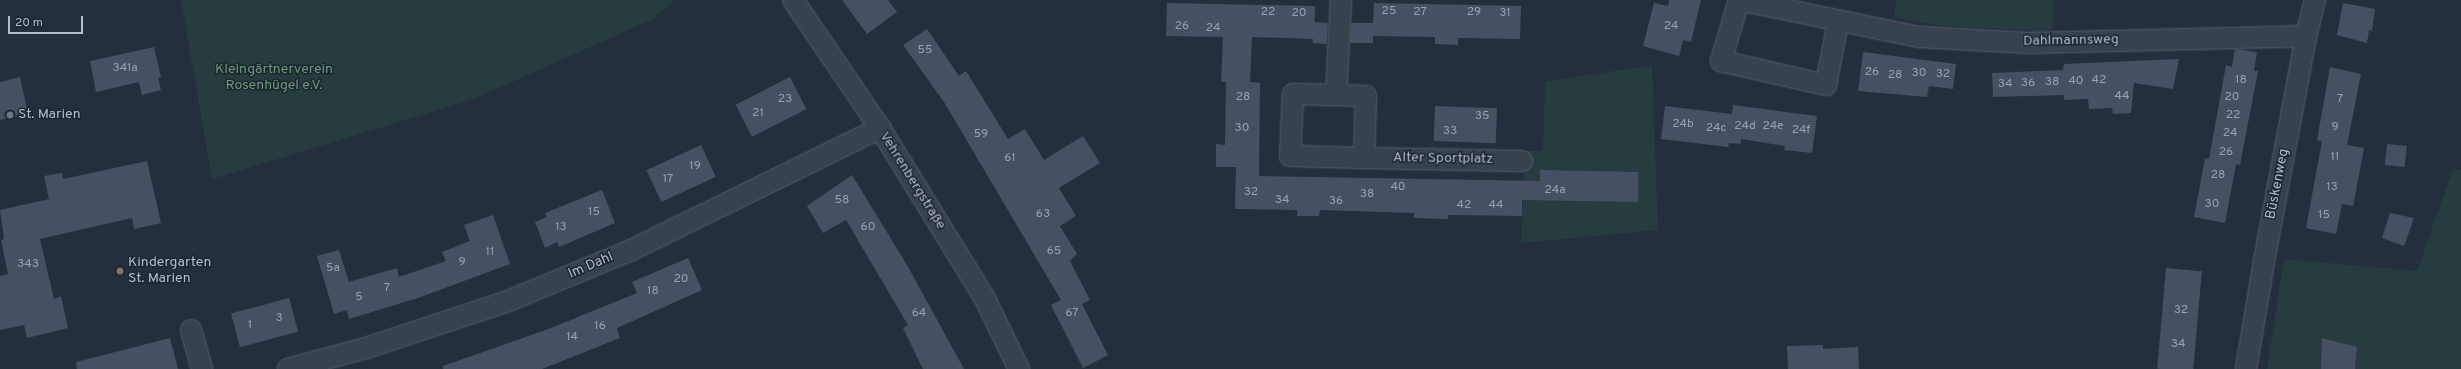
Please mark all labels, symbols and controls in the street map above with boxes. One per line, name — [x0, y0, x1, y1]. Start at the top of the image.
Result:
house number: 25 — [1382, 5, 1396, 19]
house number: 22 — [1261, 6, 1275, 20]
house number: 27 — [1413, 6, 1427, 20]
house number: 29 — [1467, 6, 1481, 20]
house number: 20 — [1291, 7, 1307, 21]
house number: 31 — [1499, 7, 1511, 21]
scale bar — [10, 8, 85, 34]
text: 20 m — [15, 15, 43, 31]
house number: 26 — [1175, 20, 1189, 34]
house number: 24 — [1664, 20, 1678, 34]
house number: 24 — [1206, 22, 1220, 36]
street label: Dahlmannsweg — [2023, 32, 2119, 50]
house number: 55 — [918, 44, 932, 58]
house number: 341a — [112, 62, 138, 76]
park label: Kleingärtnerverein Rosenhügel e.V. — [215, 62, 333, 94]
house number: 26 — [1865, 66, 1879, 80]
house number: 30 — [1912, 67, 1926, 81]
house number: 32 — [1936, 68, 1950, 82]
house number: 28 — [1888, 69, 1902, 83]
house number: 42 — [2092, 74, 2106, 88]
house number: 18 — [2235, 74, 2247, 88]
house number: 40 — [2068, 75, 2084, 89]
house number: 38 — [2045, 76, 2059, 90]
house number: 36 — [2021, 77, 2035, 91]
house number: 34 — [1998, 78, 2012, 92]
house number: 44 — [2115, 90, 2129, 104]
house number: 28 — [1236, 91, 1250, 105]
house number: 20 — [2224, 91, 2240, 105]
house number: 23 — [778, 93, 792, 107]
house number: 7 — [2337, 93, 2343, 107]
place label: St. Marien — [18, 107, 81, 123]
house number: 21 — [752, 107, 764, 121]
house number: 22 — [2226, 109, 2240, 123]
marker: St. Marien — [5, 110, 15, 120]
house number: 35 — [1475, 110, 1489, 124]
house number: 24b — [1672, 118, 1694, 132]
house number: 24d — [1734, 120, 1756, 134]
house number: 24e — [1762, 120, 1784, 134]
house number: 9 — [2331, 121, 2339, 135]
house number: 30 — [1235, 122, 1249, 136]
house number: 24c — [1706, 122, 1726, 136]
house number: 24f — [1792, 124, 1810, 138]
house number: 33 — [1443, 125, 1457, 139]
house number: 24 — [2223, 127, 2237, 141]
house number: 59 — [974, 128, 988, 142]
street label: Vehrenbergstraße — [875, 129, 949, 233]
house number: 26 — [2219, 146, 2233, 160]
street label: Büskenweg — [2263, 147, 2293, 221]
street label: Alter Sportplatz — [1393, 150, 1493, 168]
house number: 11 — [2331, 151, 2339, 165]
house number: 61 — [1004, 152, 1016, 166]
house number: 19 — [689, 160, 701, 174]
house number: 28 — [2211, 169, 2225, 183]
house number: 17 — [663, 173, 673, 187]
house number: 40 — [1390, 181, 1406, 195]
house number: 13 — [2326, 181, 2338, 195]
house number: 24a — [1545, 184, 1565, 198]
house number: 32 — [1244, 186, 1258, 200]
house number: 38 — [1360, 188, 1374, 202]
house number: 58 — [835, 194, 849, 208]
house number: 34 — [1275, 194, 1289, 208]
house number: 36 — [1329, 195, 1343, 209]
house number: 30 — [2205, 198, 2219, 212]
house number: 42 — [1457, 199, 1471, 213]
house number: 44 — [1489, 199, 1503, 213]
house number: 15 — [588, 206, 600, 220]
house number: 63 — [1036, 208, 1050, 222]
house number: 15 — [2318, 209, 2330, 223]
house number: 13 — [555, 221, 567, 235]
house number: 60 — [861, 221, 875, 235]
house number: 65 — [1047, 245, 1061, 259]
house number: 11 — [486, 246, 494, 260]
street label: Im Dahl — [566, 249, 616, 283]
place label: Kindergarten St. Marien — [128, 255, 211, 288]
house number: 9 — [458, 256, 466, 270]
house number: 343 — [17, 258, 39, 272]
house number: 5a — [326, 262, 340, 276]
marker: Kindergarten St. Marien — [115, 266, 125, 276]
house number: 20 — [673, 273, 689, 287]
house number: 7 — [384, 282, 390, 296]
house number: 18 — [647, 285, 659, 299]
house number: 5 — [355, 291, 363, 305]
house number: 32 — [2174, 304, 2188, 318]
house number: 64 — [912, 307, 926, 321]
house number: 67 — [1065, 307, 1079, 321]
house number: 3 — [275, 312, 283, 326]
house number: 1 — [248, 319, 252, 333]
house number: 16 — [594, 320, 606, 334]
house number: 14 — [566, 331, 578, 345]
house number: 34 — [2171, 338, 2185, 352]

